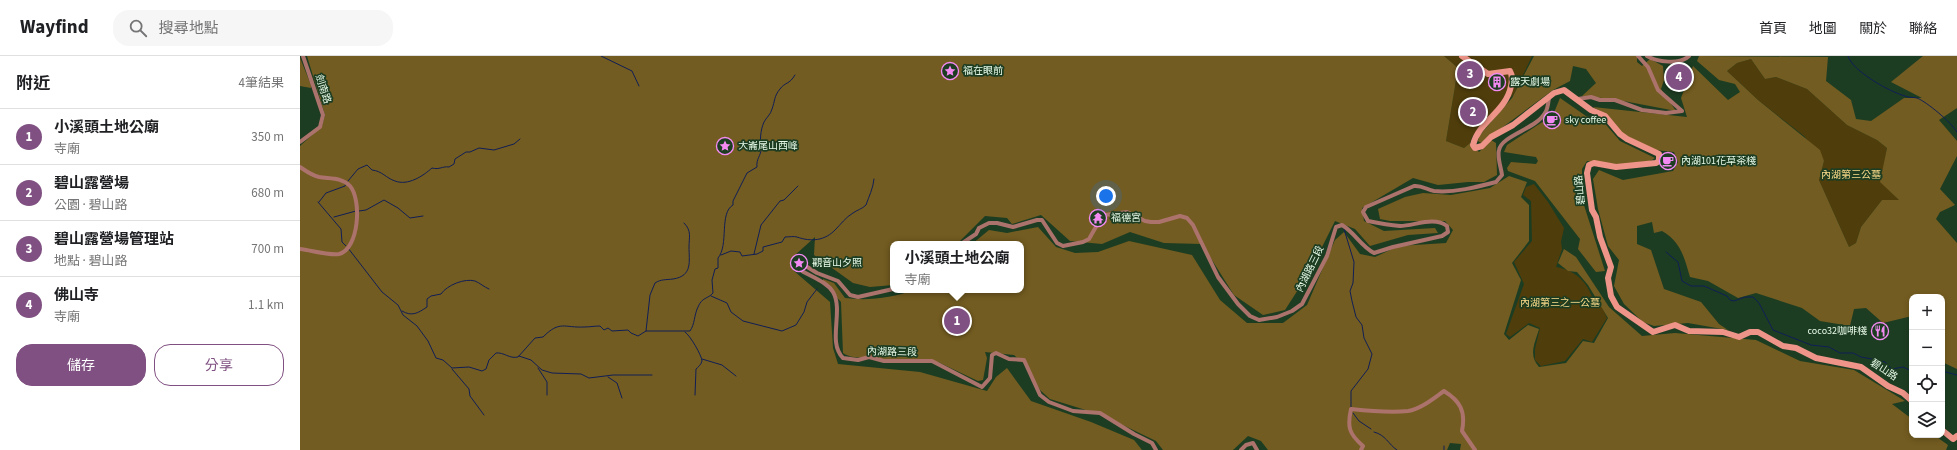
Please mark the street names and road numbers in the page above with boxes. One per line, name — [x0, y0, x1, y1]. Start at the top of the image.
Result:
street label: 劍南路 — [312, 73, 334, 105]
street label: 碧山路 — [1571, 174, 1589, 206]
street label: 內湖路三段 — [1293, 243, 1327, 295]
street label: 內湖路三段 — [867, 345, 917, 359]
street label: 碧山路 — [1868, 356, 1900, 384]

